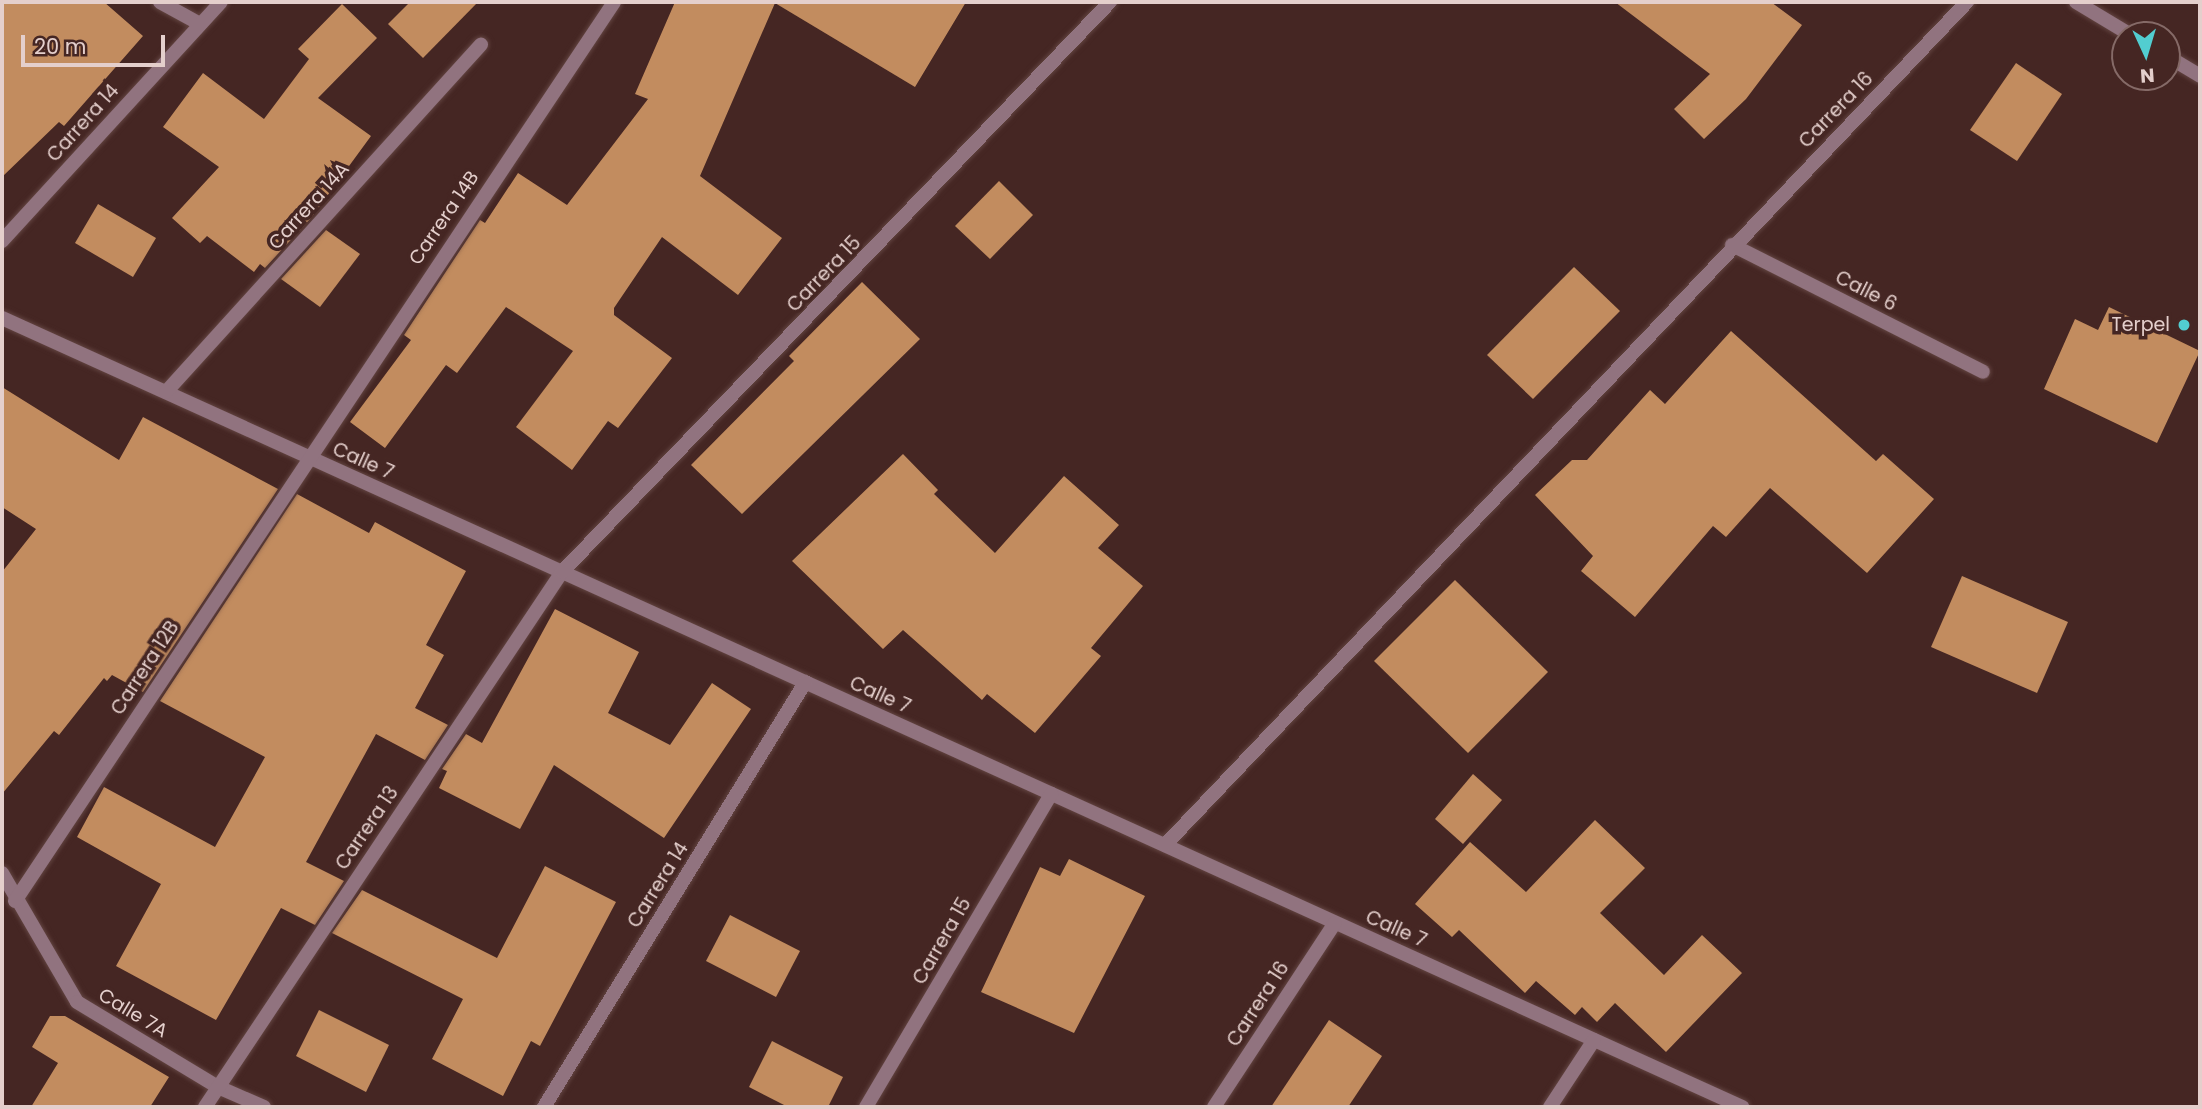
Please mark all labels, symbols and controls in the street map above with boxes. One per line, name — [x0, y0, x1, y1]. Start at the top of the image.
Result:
scale bar — [24, 21, 168, 65]
north arrow — [2111, 21, 2181, 91]
text: 20 m — [34, 32, 87, 61]
text: N — [2139, 61, 2155, 89]
street label: Carrera 16 — [1794, 67, 1878, 153]
street label: Carrera 14 — [42, 80, 124, 166]
street label: Carrera 14A — [264, 158, 354, 254]
street label: Carrera 14B — [404, 167, 484, 269]
street label: Carrera 15 — [782, 231, 866, 317]
street label: Calle 6 — [1832, 266, 1900, 316]
place label: Terpel — [2112, 314, 2170, 336]
marker: Terpel — [2176, 317, 2192, 333]
street label: Calle 7 — [329, 438, 397, 484]
street label: Carrera 12B — [106, 617, 184, 719]
street label: Calle 7 — [846, 672, 914, 718]
street label: Carrera 13 — [331, 782, 403, 874]
street label: Carrera 14 — [623, 838, 693, 932]
street label: Carrera 15 — [908, 894, 976, 988]
street label: Calle 7 — [1362, 906, 1430, 952]
street label: Carrera 16 — [1222, 957, 1294, 1051]
street label: Calle 7A — [94, 983, 172, 1043]

